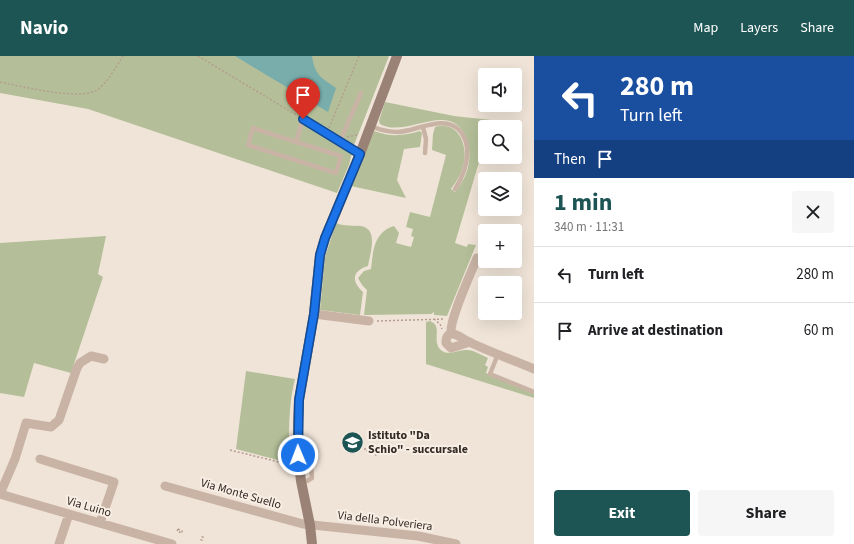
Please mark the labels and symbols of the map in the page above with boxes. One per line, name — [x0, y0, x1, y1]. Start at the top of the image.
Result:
pin — [286, 78, 320, 119]
place label: Istituto "Da Schio" - succursale — [368, 427, 468, 458]
school or university icon: Istituto "Da Schio" - succursale — [339, 429, 365, 455]
position arrow — [277, 434, 319, 476]
street label: Via Monte Suello — [199, 474, 283, 514]
street label: Via Luino — [65, 493, 113, 521]
street label: Via della Polveriera — [337, 507, 433, 535]

